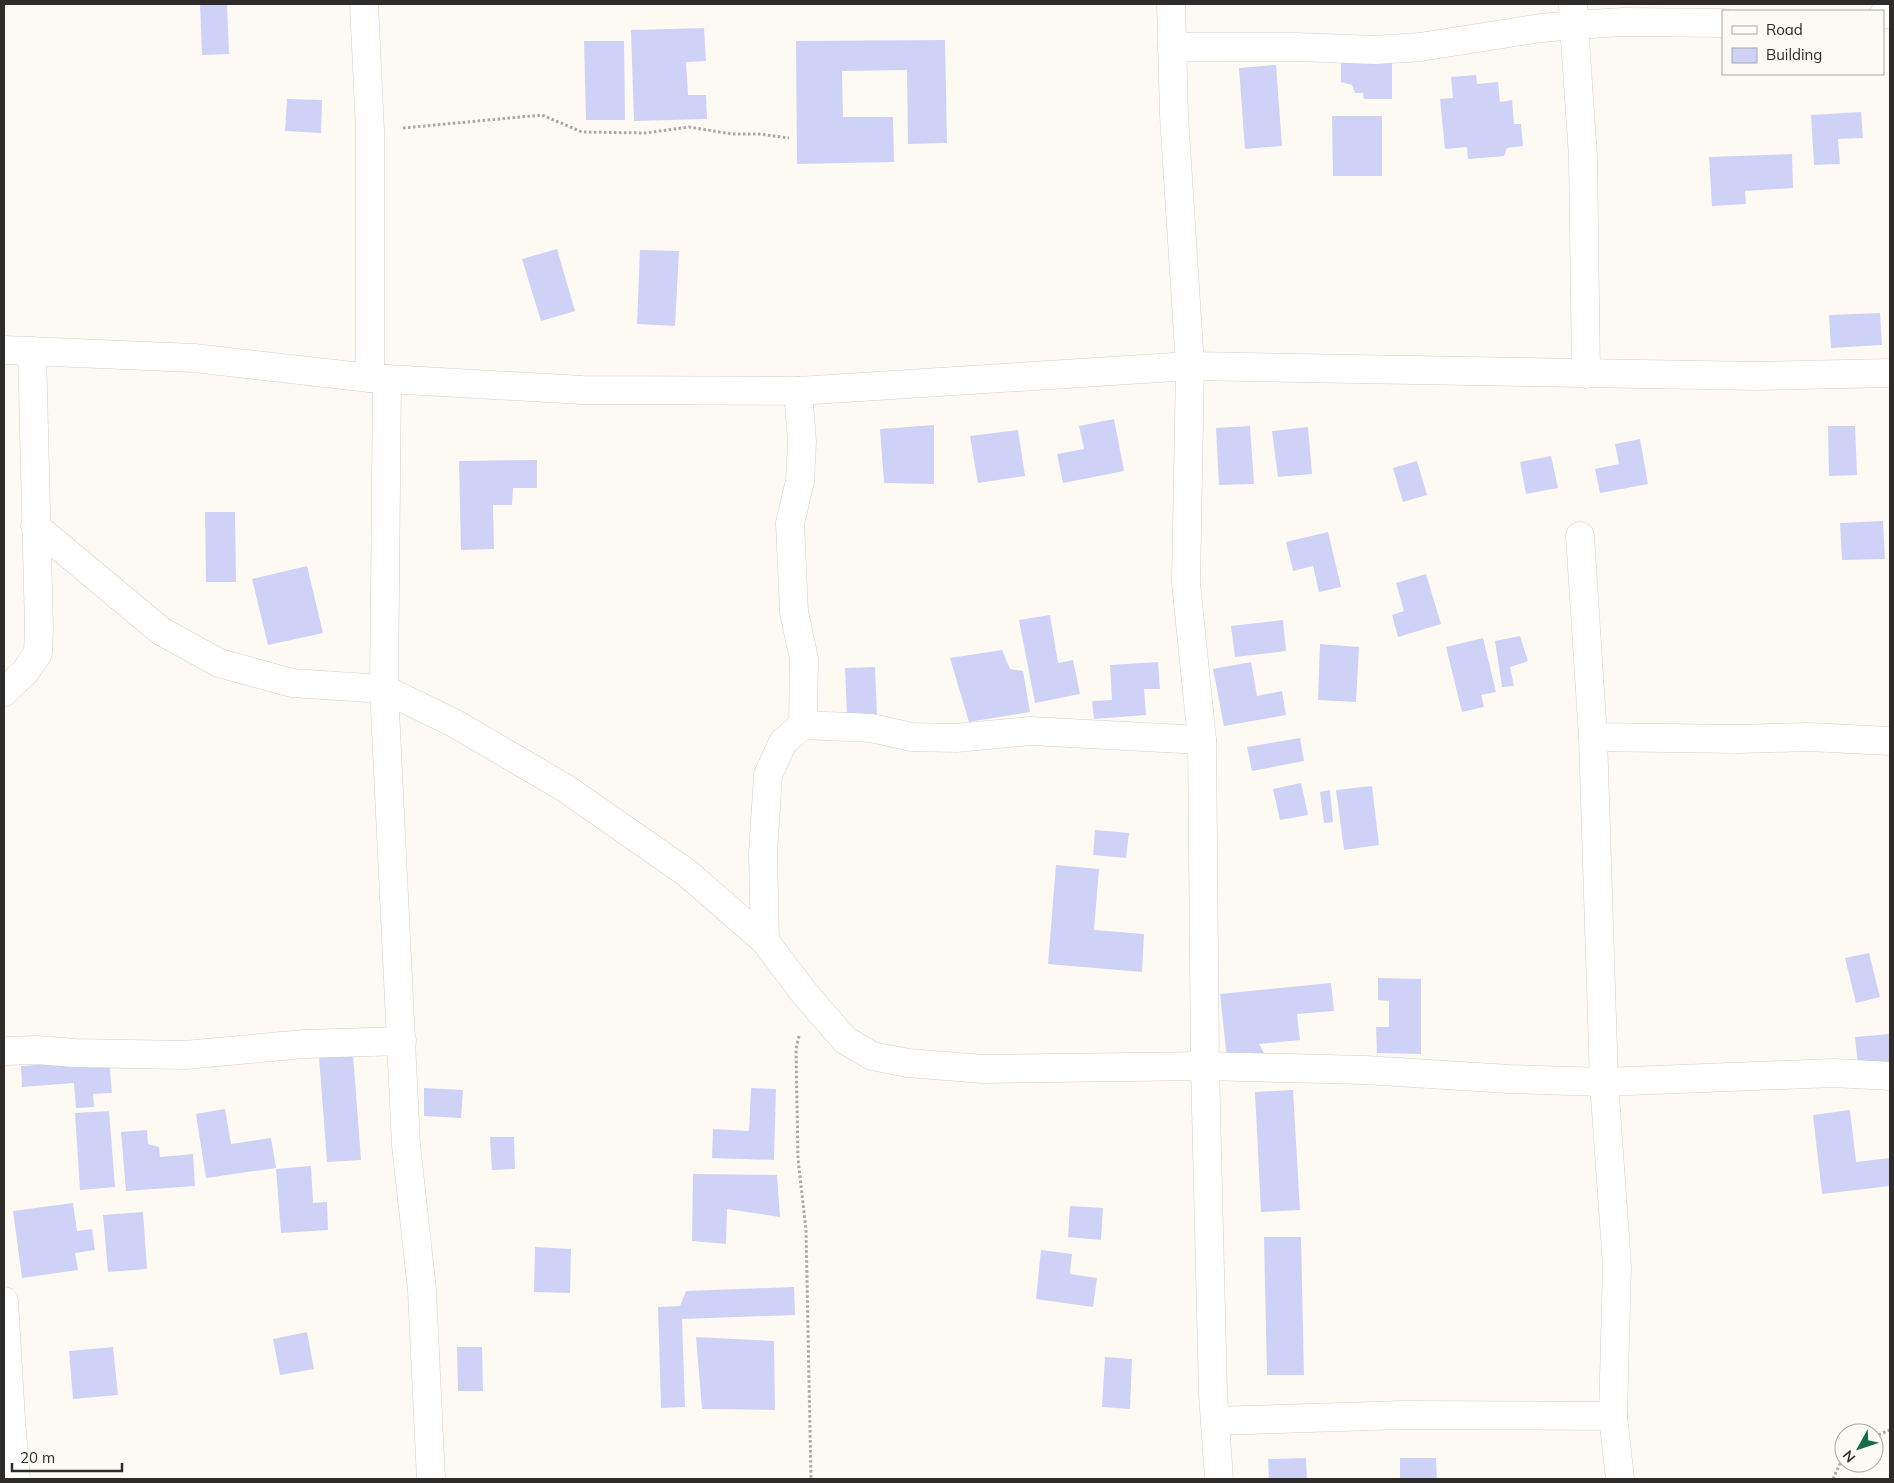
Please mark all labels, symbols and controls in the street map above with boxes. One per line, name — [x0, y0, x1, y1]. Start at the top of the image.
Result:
legend — [1722, 10, 1884, 75]
text: Road — [1766, 20, 1803, 39]
text: Building — [1766, 45, 1822, 64]
north arrow — [1834, 1423, 1884, 1473]
scale bar — [12, 1440, 122, 1472]
text: N — [1839, 1447, 1859, 1466]
text: 20 m — [20, 1448, 55, 1467]

